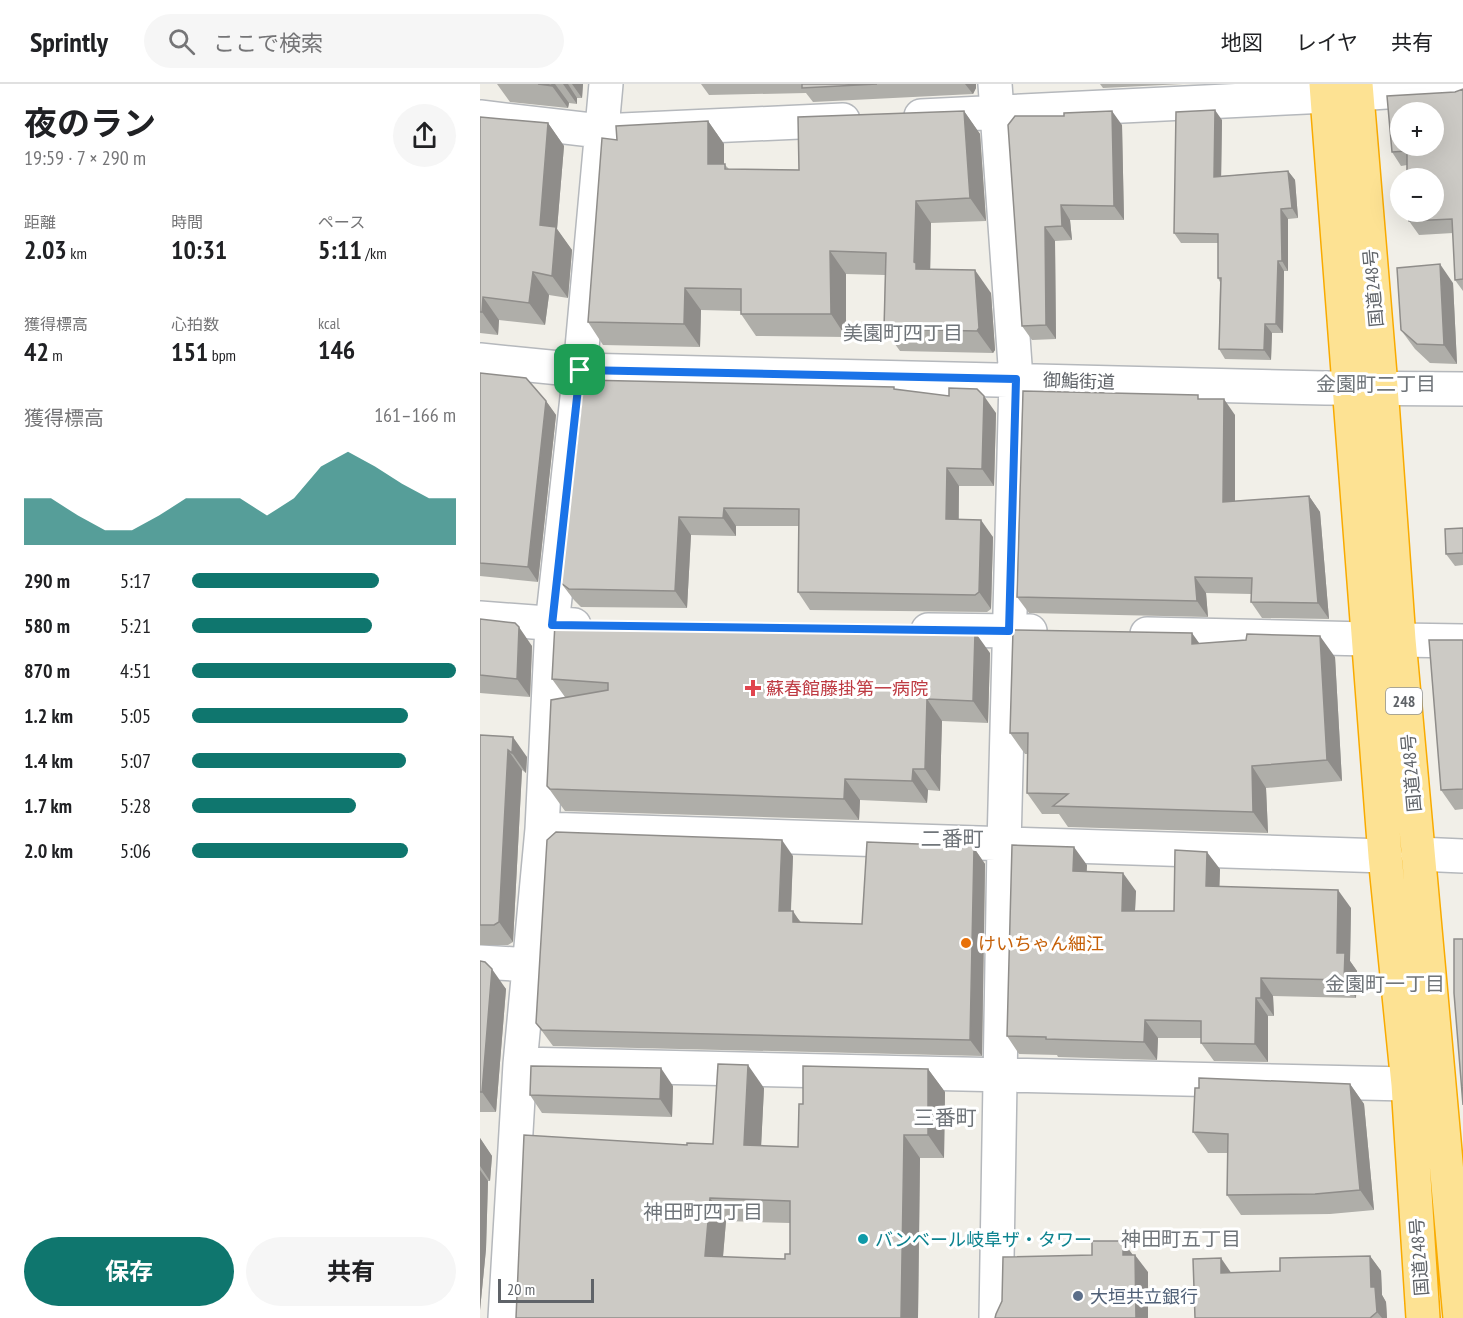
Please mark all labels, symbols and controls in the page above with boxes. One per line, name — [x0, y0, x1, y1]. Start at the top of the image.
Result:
search box — [144, 14, 564, 68]
text: Sprintly — [30, 23, 108, 60]
icon: search — [165, 25, 198, 58]
text: ここで検索 — [213, 29, 323, 57]
text: 地図 — [1221, 29, 1263, 56]
text: レイヤ — [1296, 29, 1358, 56]
text: 共有 — [1391, 29, 1433, 56]
text: 夜のラン — [24, 101, 156, 144]
map controls — [1390, 102, 1444, 222]
button: + — [1390, 102, 1444, 156]
button: share — [393, 104, 456, 167]
text: 19:59 · 7 × 290 m — [24, 145, 146, 171]
button: − — [1390, 168, 1444, 222]
text: 距離 — [24, 212, 56, 232]
text: 時間 — [171, 212, 203, 232]
text: ペース — [318, 212, 365, 232]
text: 2.03 — [24, 233, 67, 266]
text: 10:31 — [171, 233, 227, 266]
text: 5:11 — [318, 233, 362, 266]
text: km — [67, 243, 87, 263]
text: /km — [362, 243, 387, 263]
street label: 国道248号 — [1358, 248, 1388, 328]
text: kcal — [318, 313, 340, 333]
text: 獲得標高 — [24, 314, 88, 334]
text: 心拍数 — [171, 314, 219, 334]
district label: 美園町四丁目 — [843, 320, 963, 346]
text: 146 — [318, 333, 355, 366]
text: 42 — [24, 335, 49, 368]
text: 151 — [171, 335, 208, 368]
pin — [554, 344, 605, 395]
text: m — [49, 345, 63, 365]
text: bpm — [208, 345, 236, 365]
icon: arrive — [563, 353, 596, 386]
street label: 御鮨街道 — [1043, 368, 1115, 394]
district label: 金園町二丁目 — [1316, 371, 1436, 397]
text: 161–166 m — [374, 402, 456, 428]
text: 獲得標高 — [24, 405, 104, 431]
text: 290 m — [24, 568, 70, 594]
text: 5:17 — [120, 568, 151, 594]
text: 580 m — [24, 613, 70, 639]
text: 5:21 — [120, 613, 151, 639]
text: 870 m — [24, 658, 70, 684]
text: 4:51 — [120, 658, 151, 684]
place label: 蘇春館藤掛第一病院 — [766, 677, 928, 700]
marker: 蘇春館藤掛第一病院 — [744, 679, 762, 697]
road number: 248 — [1386, 688, 1422, 714]
text: 1.2 km — [24, 703, 73, 729]
text: 5:05 — [120, 703, 151, 729]
street label: 国道248号 — [1396, 733, 1426, 813]
text: 1.4 km — [24, 748, 73, 774]
text: 5:07 — [120, 748, 151, 774]
text: 1.7 km — [24, 793, 72, 819]
text: 5:28 — [120, 793, 151, 819]
district label: 二番町 — [921, 825, 984, 852]
text: 2.0 km — [24, 838, 73, 864]
text: 5:06 — [120, 838, 151, 864]
place label: けいちゃん細江 — [978, 932, 1104, 955]
marker: けいちゃん細江 — [959, 936, 973, 950]
district label: 金園町一丁目 — [1325, 971, 1445, 997]
district label: 三番町 — [914, 1104, 977, 1131]
district label: 神田町四丁目 — [643, 1199, 763, 1225]
street label: 国道248号 — [1405, 1217, 1433, 1297]
district label: 神田町五丁目 — [1121, 1226, 1241, 1252]
place label: バンベール岐阜ザ・タワー — [875, 1228, 1092, 1251]
marker: バンベール岐阜ザ・タワー — [856, 1232, 870, 1246]
button: 保存 — [24, 1237, 234, 1306]
button: 共有 — [246, 1237, 456, 1306]
scale bar — [498, 1276, 594, 1304]
text: 20 m — [507, 1279, 535, 1299]
place label: 大垣共立銀行 — [1090, 1285, 1198, 1308]
marker: 大垣共立銀行 — [1071, 1289, 1085, 1303]

